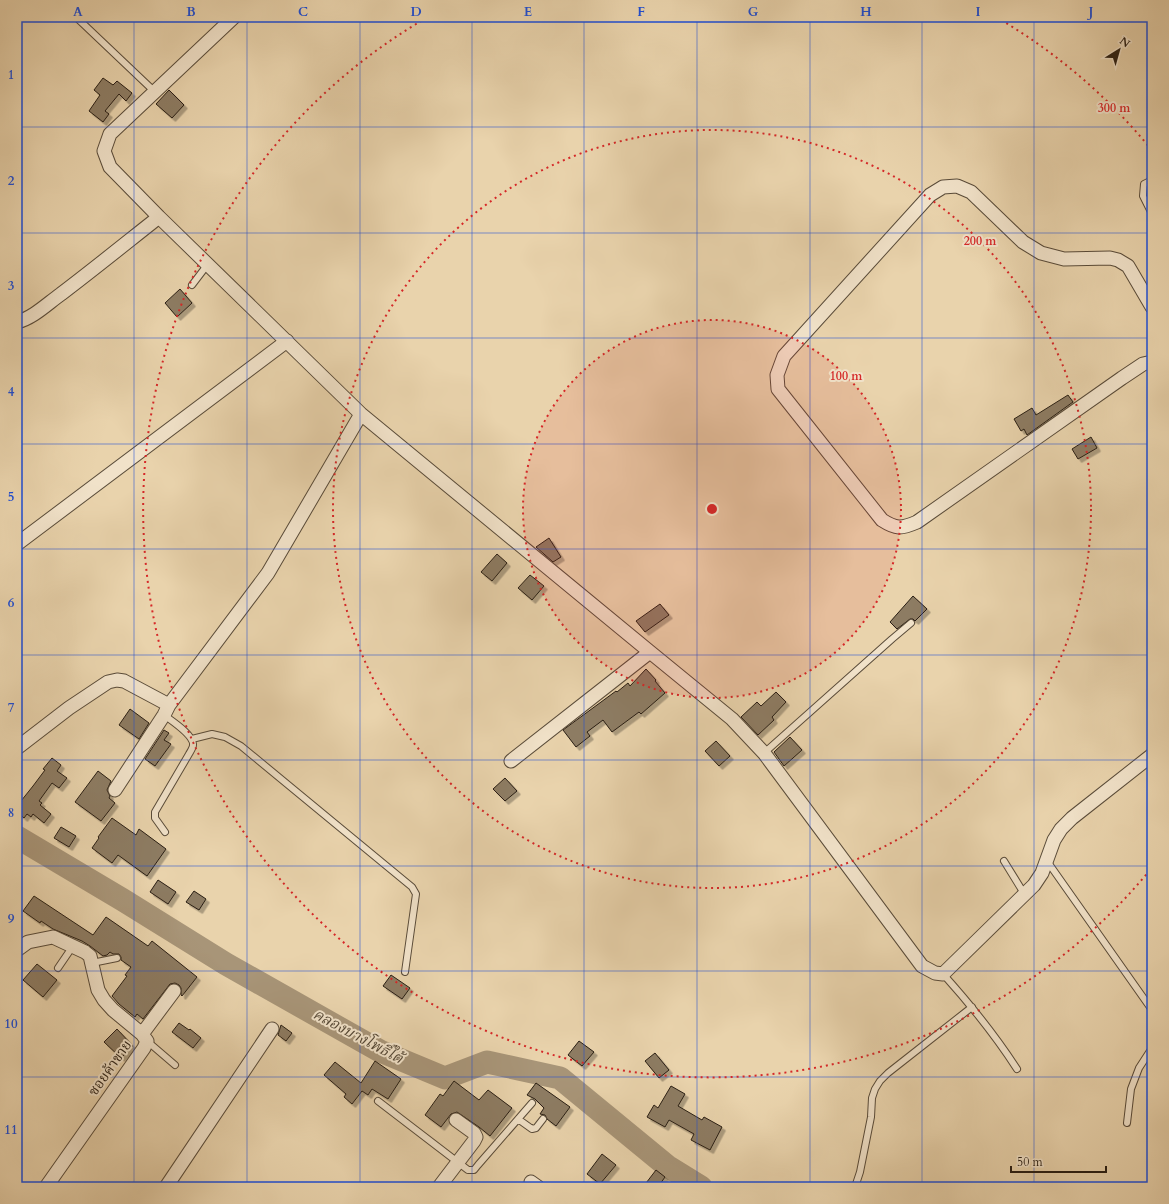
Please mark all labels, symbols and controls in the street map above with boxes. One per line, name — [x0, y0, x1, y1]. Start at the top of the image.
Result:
text: A — [73, 3, 83, 21]
text: B — [186, 3, 196, 21]
text: C — [298, 3, 308, 21]
text: D — [410, 3, 422, 21]
text: E — [524, 3, 532, 21]
text: F — [637, 3, 645, 21]
text: G — [748, 3, 759, 21]
text: H — [860, 3, 872, 21]
text: I — [975, 3, 981, 21]
text: J — [1087, 3, 1094, 21]
north arrow — [1099, 30, 1139, 70]
text: N — [1116, 34, 1133, 52]
text: 1 — [8, 66, 14, 84]
text: 300 m — [1098, 100, 1131, 116]
text: 2 — [8, 172, 15, 190]
text: 200 m — [964, 233, 997, 249]
text: 3 — [8, 277, 15, 295]
text: 100 m — [830, 368, 863, 384]
text: 4 — [8, 383, 15, 401]
text: 5 — [8, 488, 14, 506]
centre of rings — [705, 502, 719, 516]
text: 6 — [8, 594, 15, 612]
text: 7 — [8, 699, 15, 717]
text: 8 — [8, 804, 14, 822]
text: 9 — [8, 910, 15, 928]
water label: คลองบางโพธิ์ใต้ — [310, 1003, 409, 1069]
text: 10 — [4, 1015, 18, 1033]
street label: ซอยค้าขาย — [84, 1036, 136, 1100]
text: 11 — [4, 1121, 18, 1139]
scale bar — [1011, 1148, 1106, 1174]
text: 50 m — [1017, 1154, 1044, 1170]

